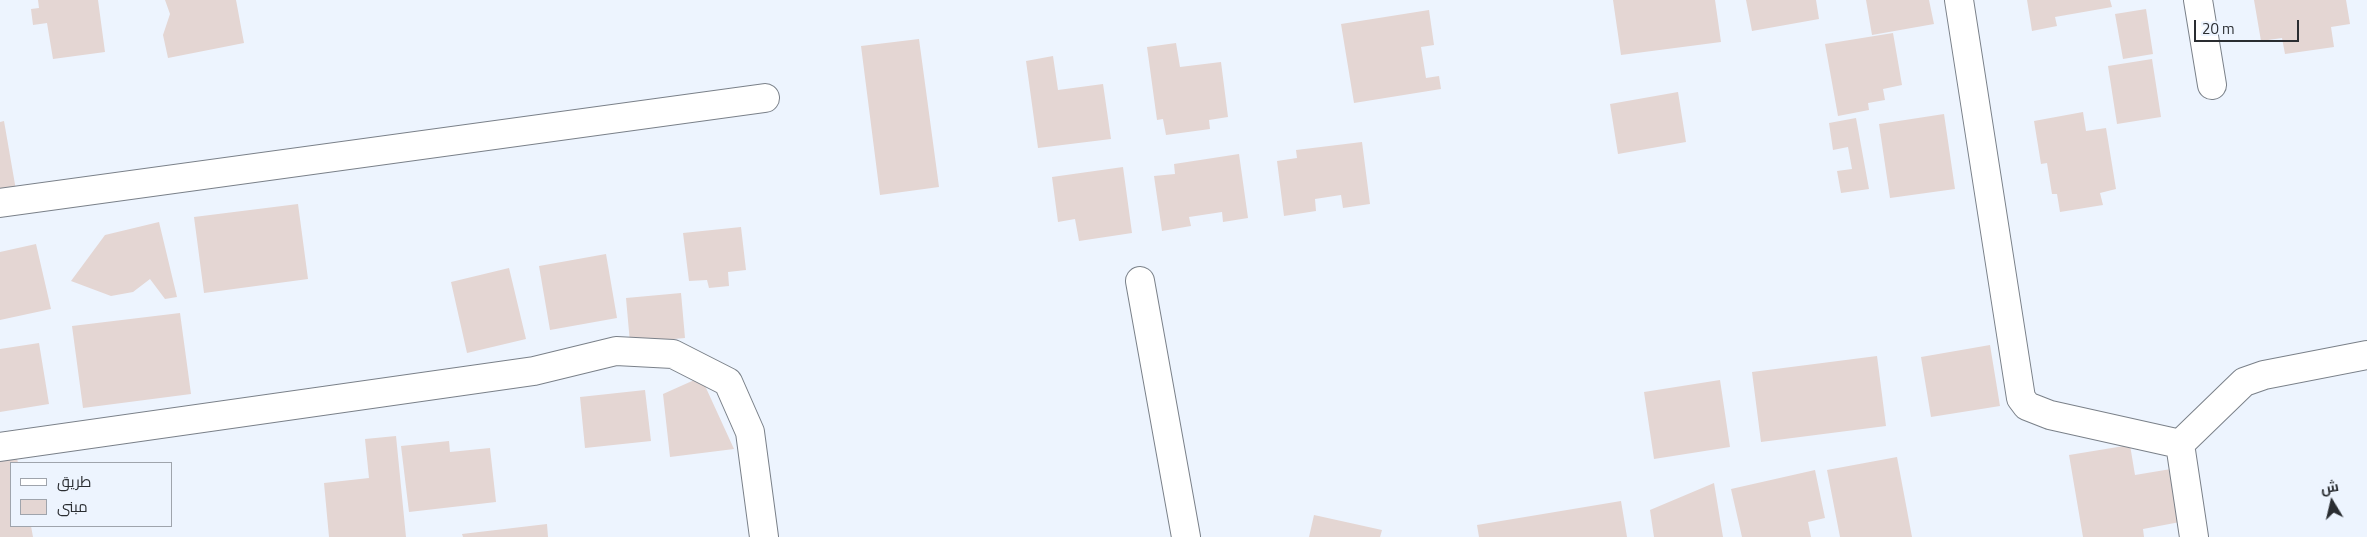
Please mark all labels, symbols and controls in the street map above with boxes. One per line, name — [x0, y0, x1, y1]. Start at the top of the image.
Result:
scale bar — [2197, 10, 2302, 42]
text: 20 m — [2202, 17, 2235, 40]
legend — [10, 462, 172, 527]
text: طريق — [57, 470, 91, 493]
text: ش — [2319, 475, 2340, 498]
north arrow — [2307, 477, 2357, 527]
text: مبنى — [57, 495, 88, 518]

